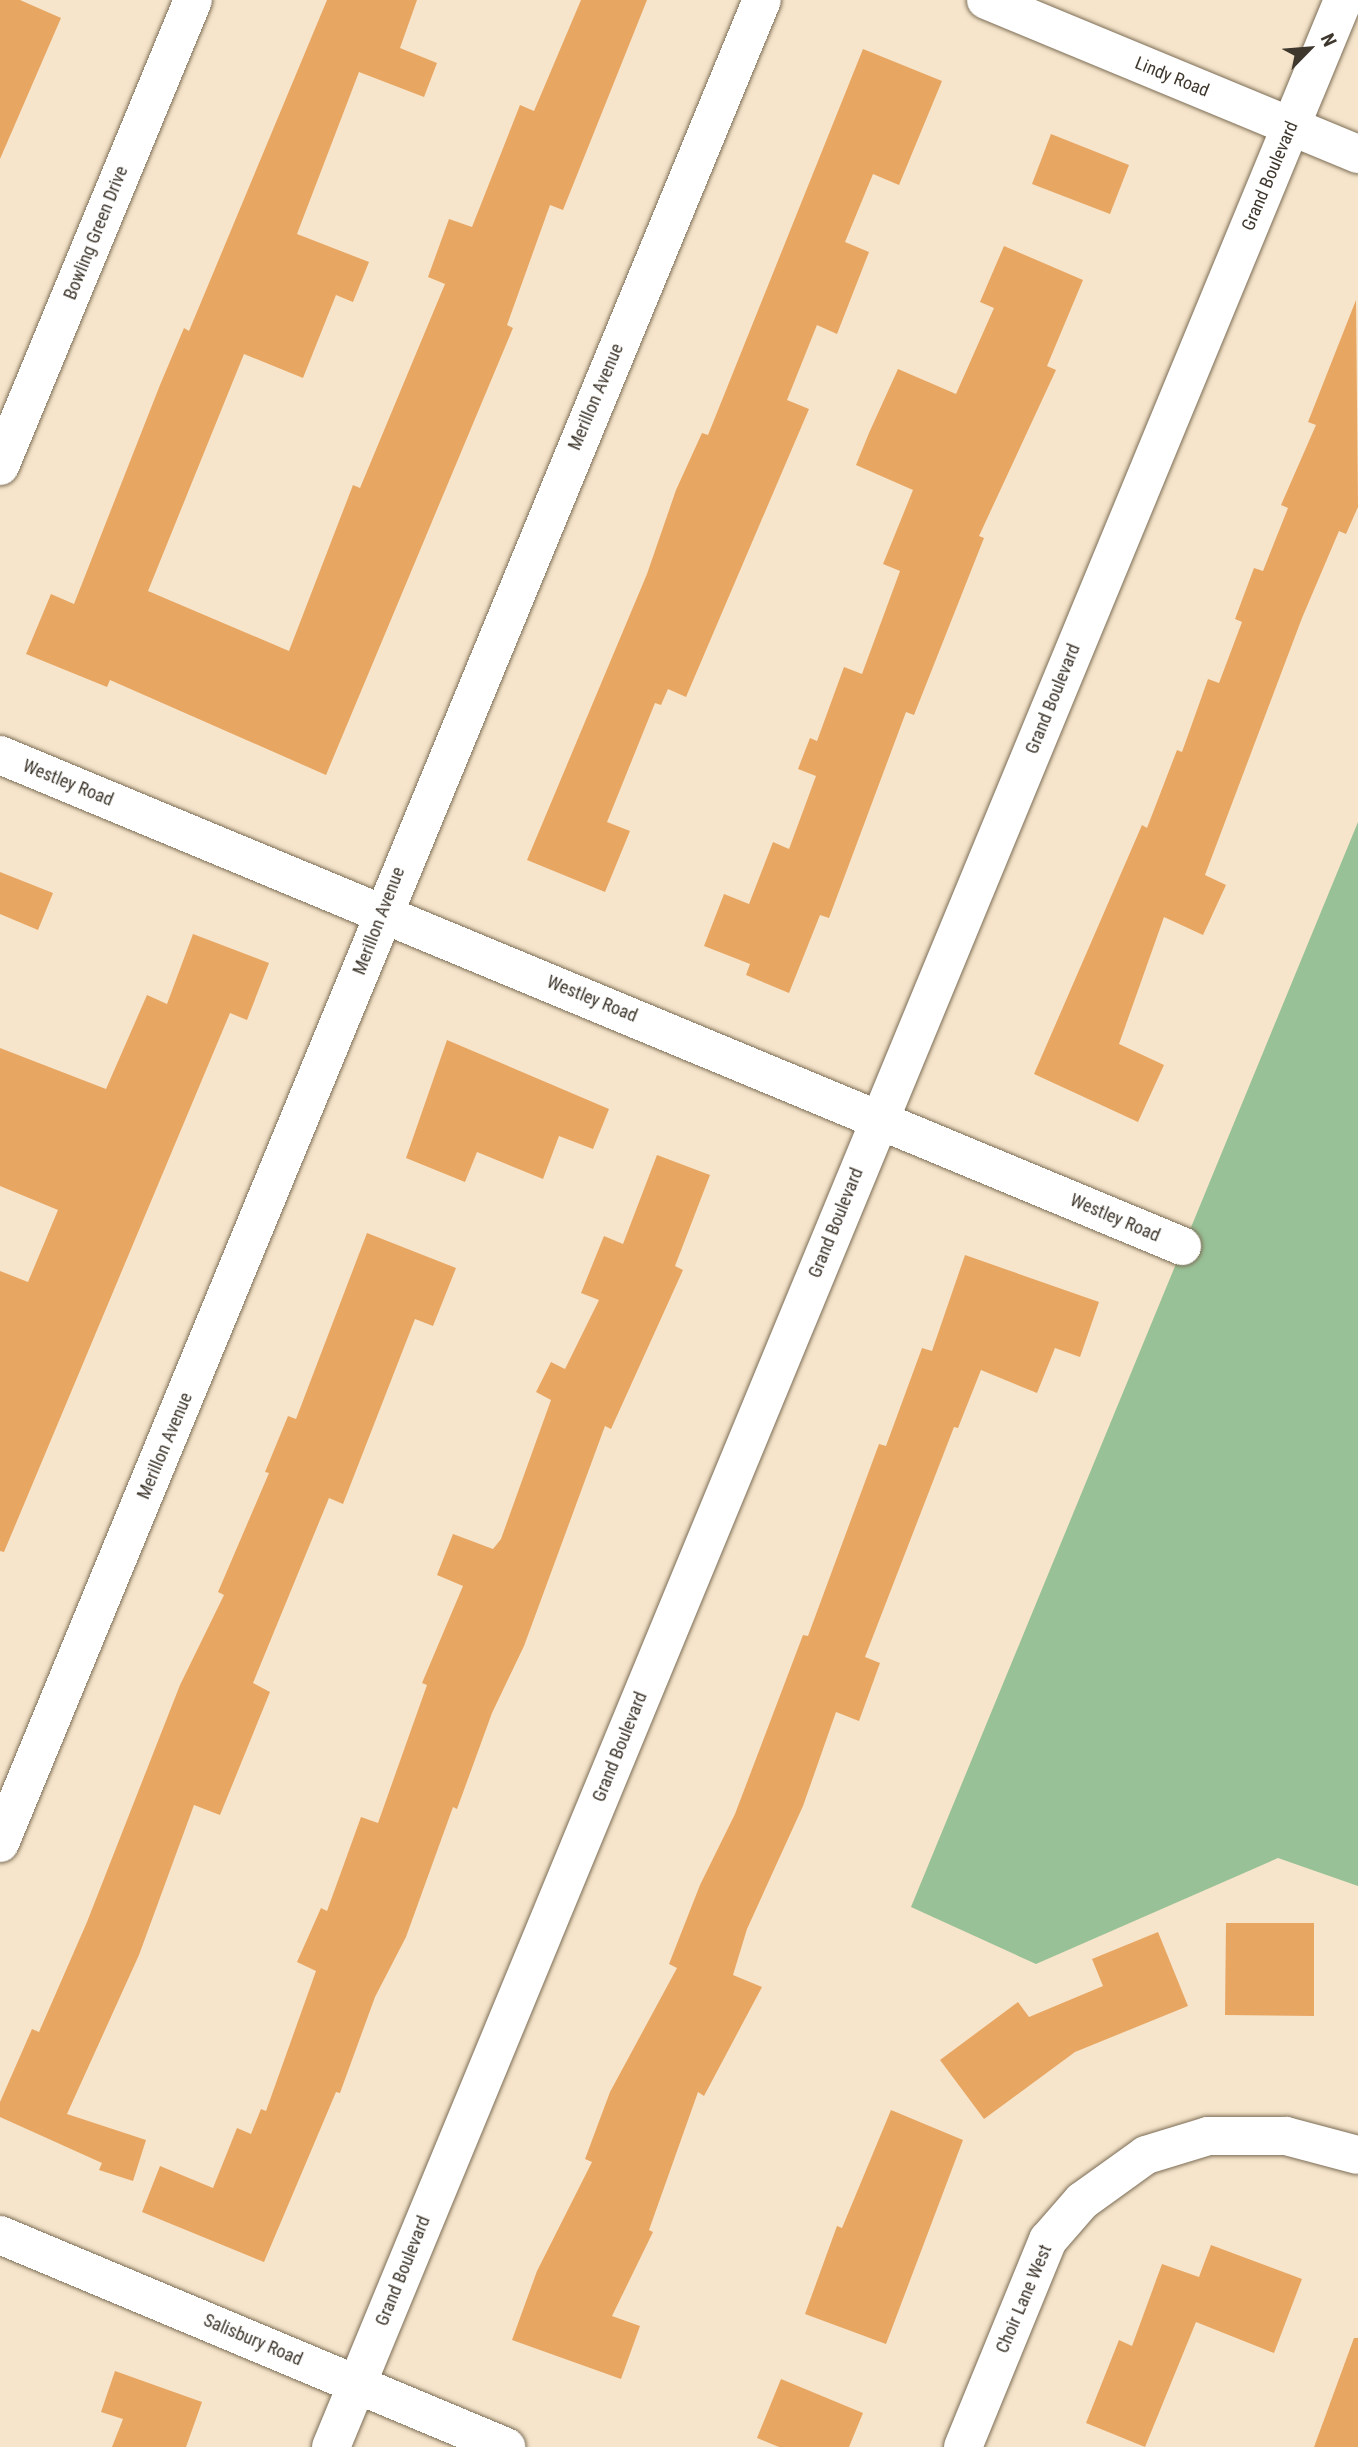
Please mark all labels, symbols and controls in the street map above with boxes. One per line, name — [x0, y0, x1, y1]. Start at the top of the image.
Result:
north arrow — [1274, 14, 1344, 84]
text: N — [1316, 30, 1341, 50]
street label: Lindy Road — [1132, 52, 1212, 102]
street label: Grand Boulevard — [1237, 118, 1303, 234]
street label: Bowling Green Drive — [59, 163, 133, 303]
street label: Merillon Avenue — [564, 340, 628, 454]
street label: Grand Boulevard — [1021, 641, 1085, 757]
street label: Westley Road — [20, 755, 116, 811]
street label: Merillon Avenue — [349, 864, 409, 978]
street label: Westley Road — [544, 971, 640, 1027]
street label: Grand Boulevard — [804, 1165, 868, 1281]
street label: Westley Road — [1067, 1189, 1163, 1247]
street label: Merillon Avenue — [133, 1389, 197, 1503]
street label: Grand Boulevard — [588, 1689, 652, 1805]
street label: Grand Boulevard — [371, 2213, 435, 2329]
street label: Choir Lane West — [991, 2242, 1057, 2356]
street label: Salisbury Road — [200, 2309, 306, 2371]

